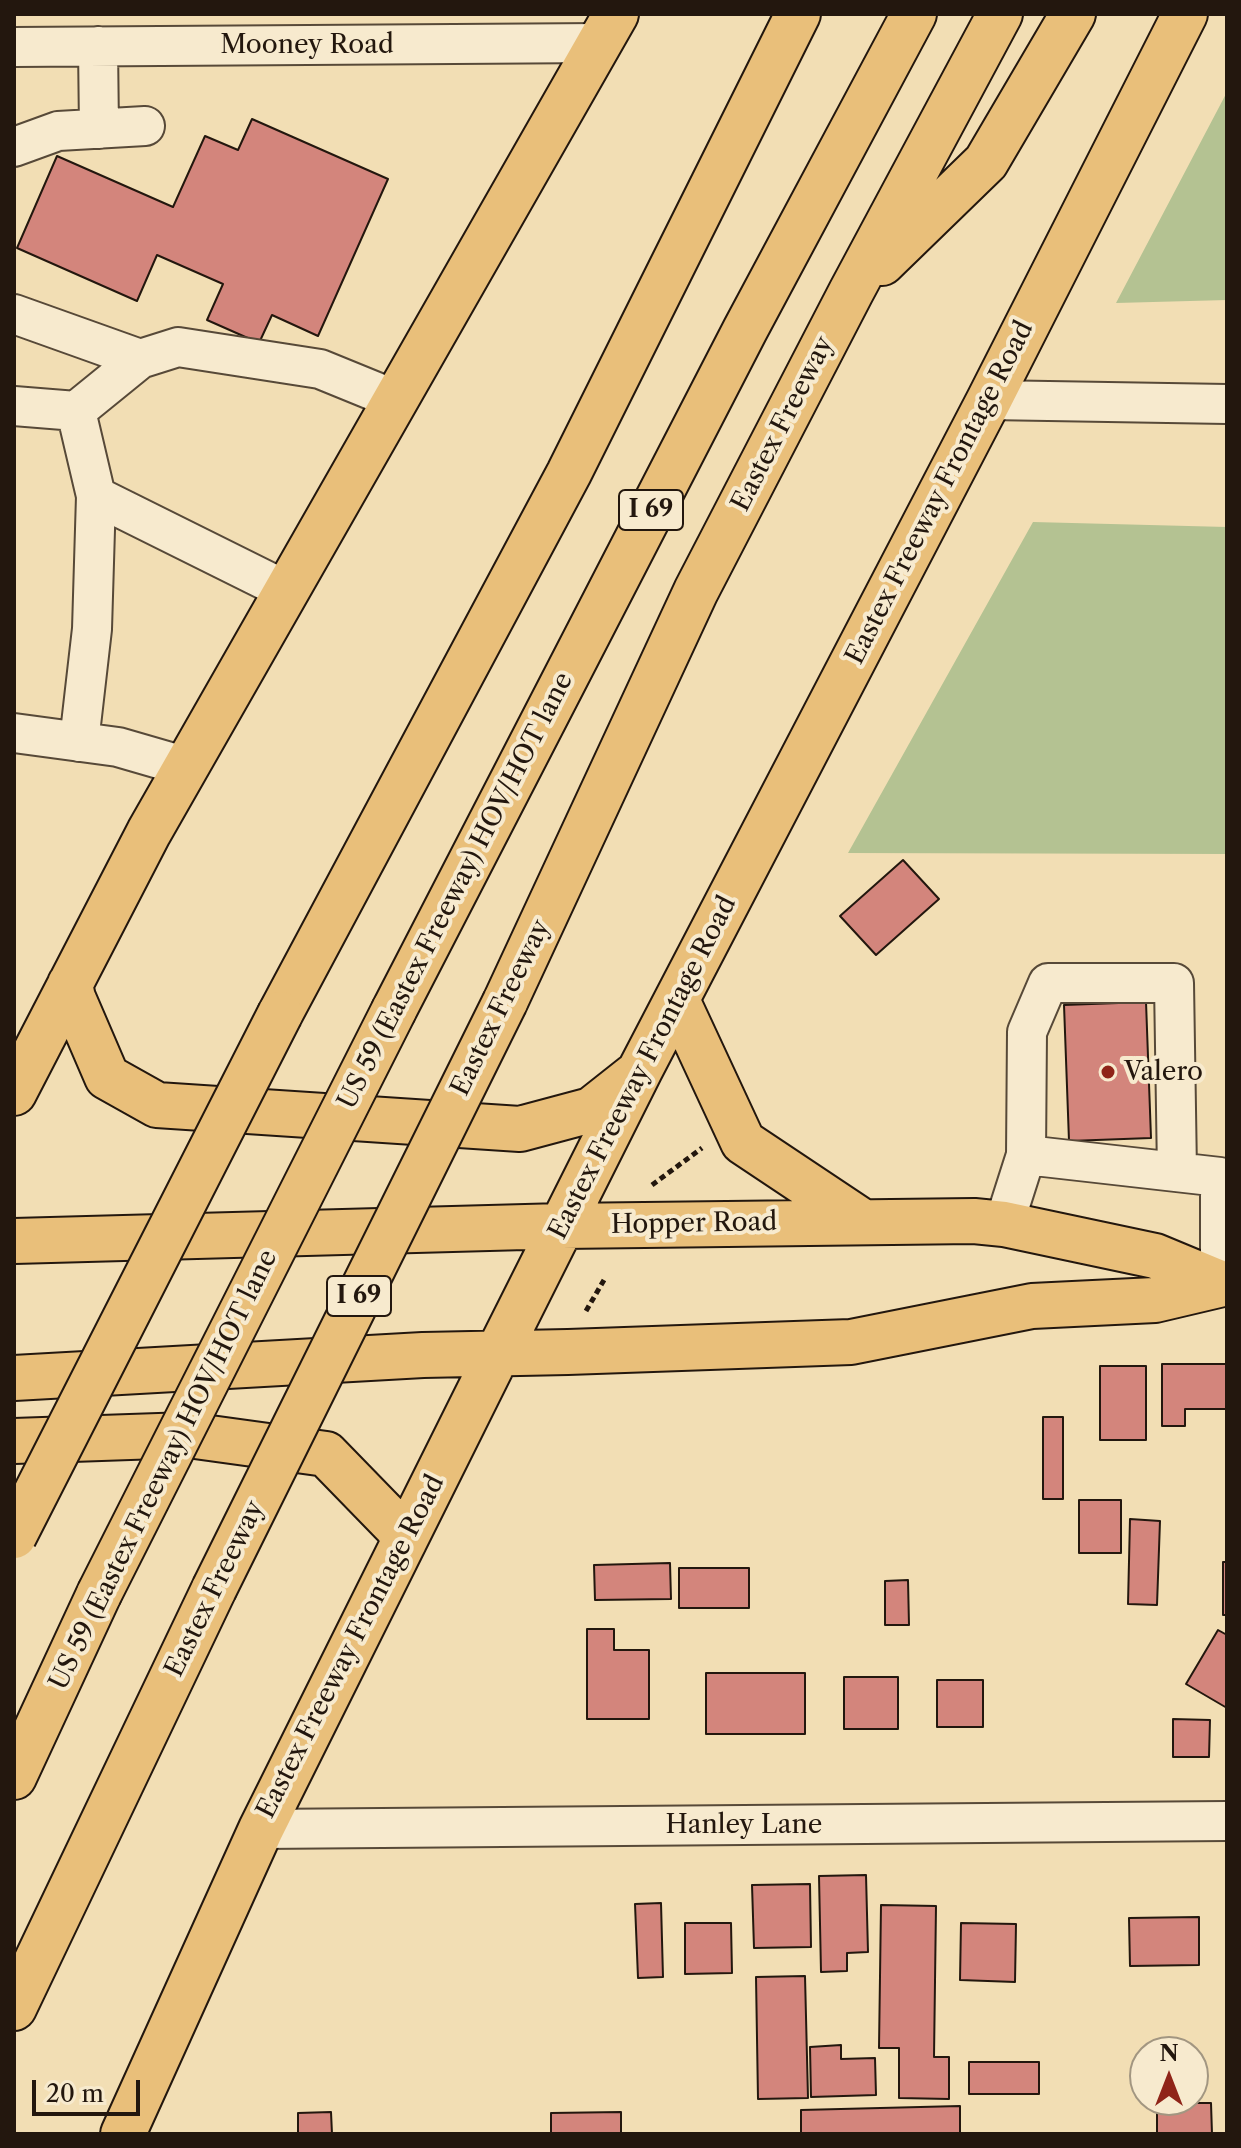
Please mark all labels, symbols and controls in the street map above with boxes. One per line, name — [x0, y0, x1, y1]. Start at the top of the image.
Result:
street label: Mooney Road — [220, 29, 394, 61]
street label: Eastex Freeway Frontage Road — [840, 316, 1040, 670]
street label: Eastex Freeway — [726, 331, 840, 517]
road number: I 69 — [619, 490, 683, 530]
street label: US 59 (Eastex Freeway) HOV/HOT lane — [332, 668, 580, 1114]
street label: Eastex Freeway Frontage Road — [543, 891, 743, 1245]
street label: Eastex Freeway — [445, 915, 557, 1101]
place label: Valero — [1124, 1056, 1203, 1088]
marker: Valero — [1099, 1063, 1117, 1081]
street label: Hopper Road — [611, 1207, 777, 1241]
street label: US 59 (Eastex Freeway) HOV/HOT lane — [44, 1245, 284, 1695]
road number: I 69 — [327, 1276, 391, 1316]
street label: Eastex Freeway Frontage Road — [251, 1470, 451, 1824]
street label: Eastex Freeway — [159, 1496, 271, 1682]
street label: Hanley Lane — [666, 1809, 822, 1841]
north arrow — [1129, 2036, 1209, 2116]
text: N — [1159, 2040, 1179, 2067]
scale bar — [36, 2064, 144, 2114]
text: 20 m — [46, 2079, 104, 2108]

